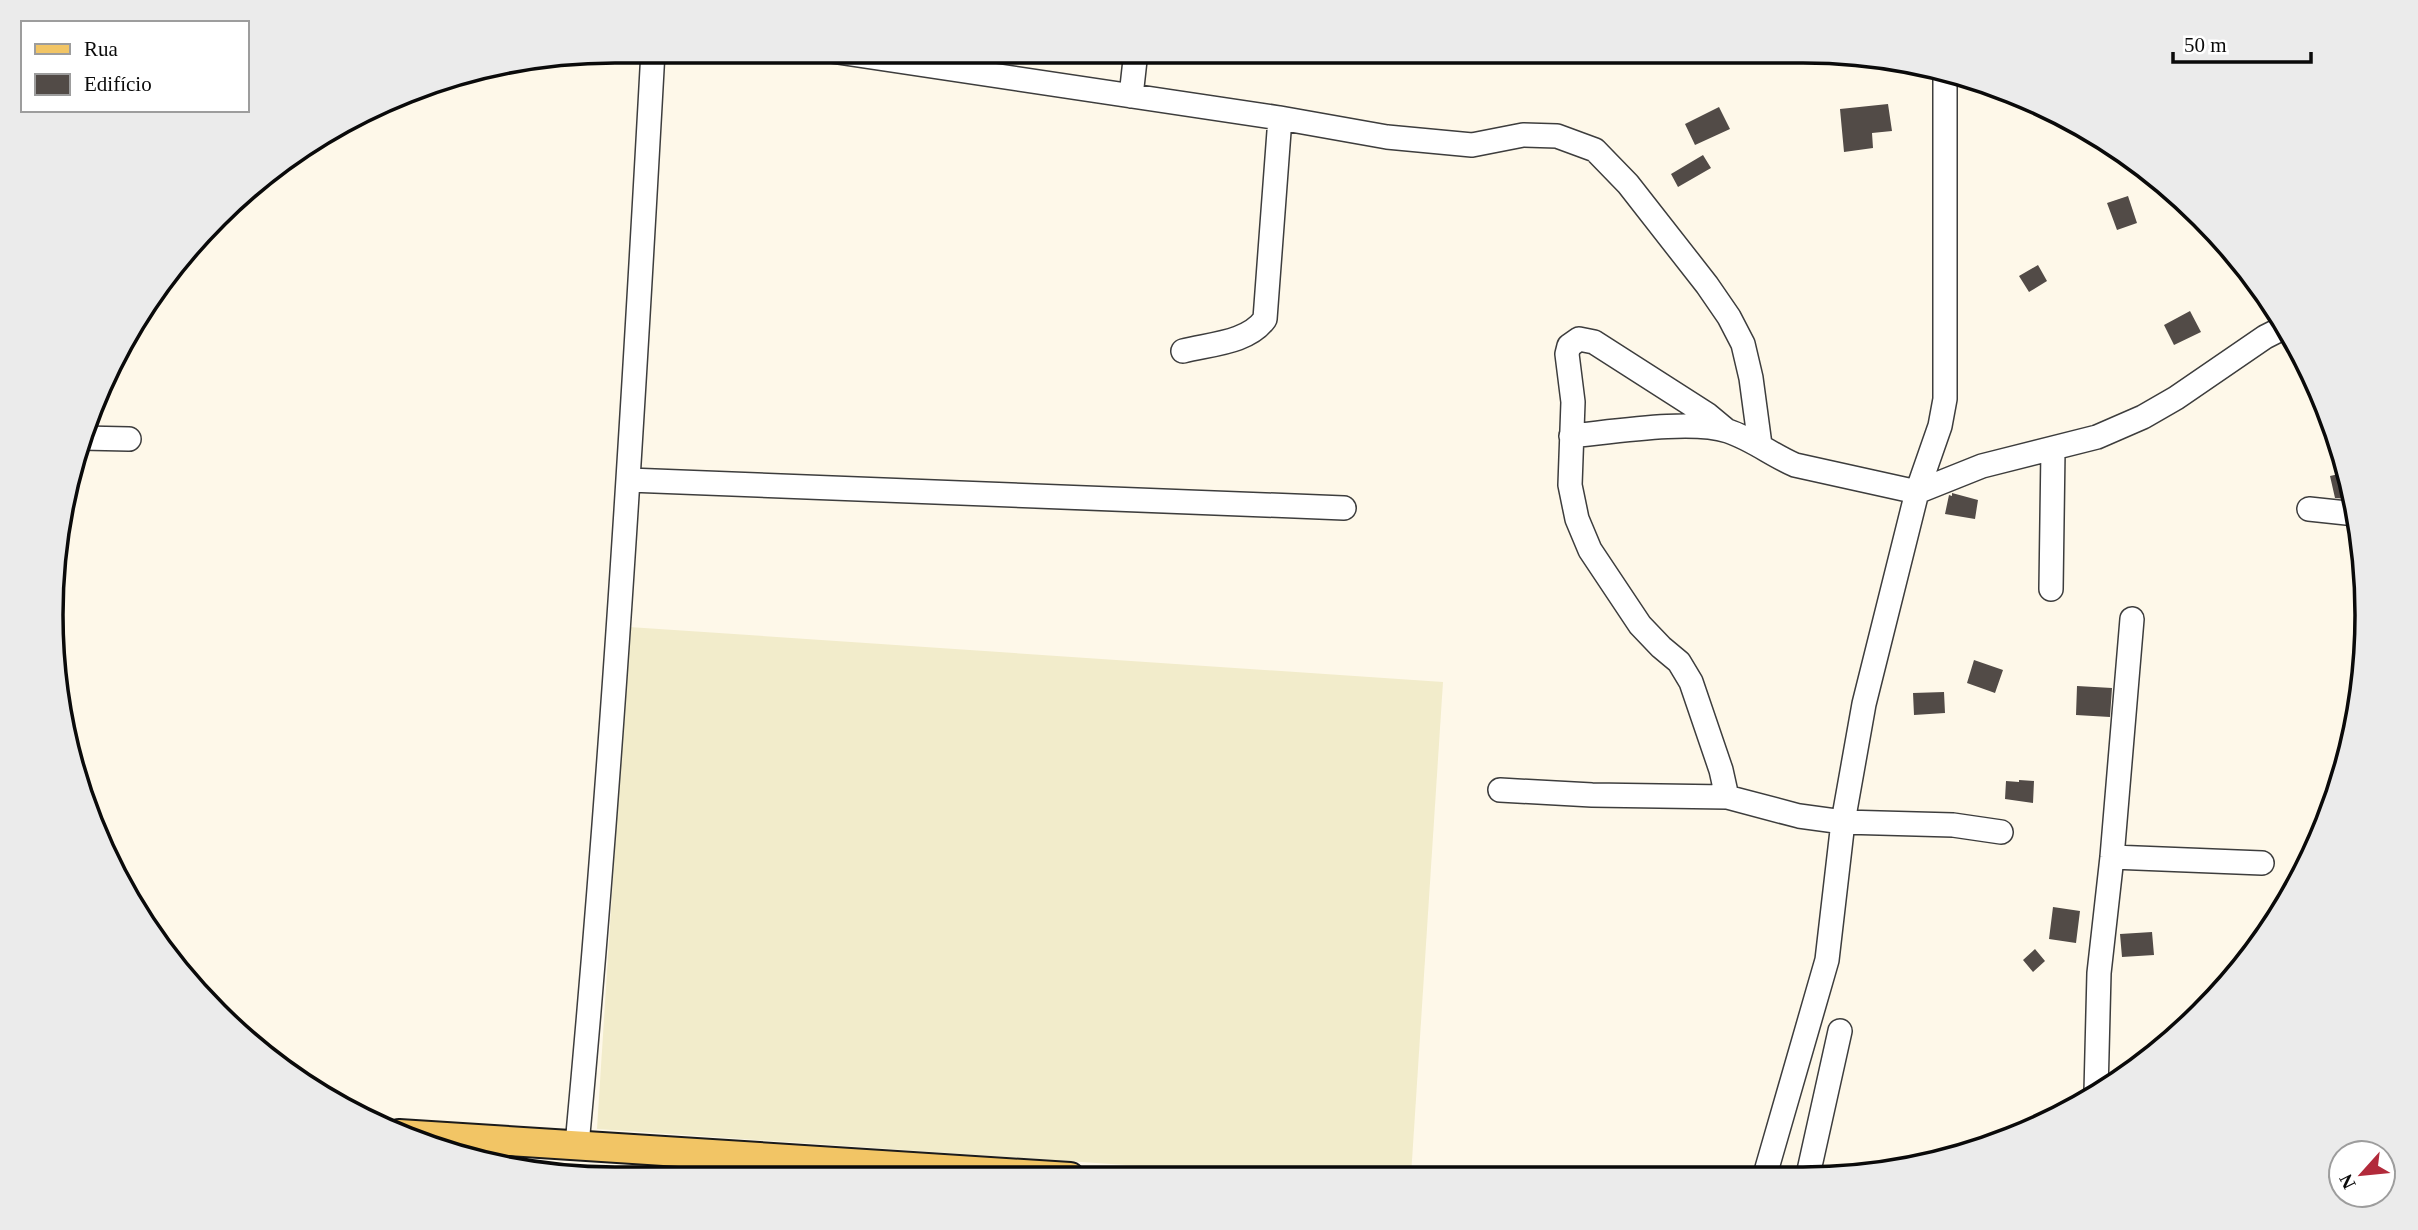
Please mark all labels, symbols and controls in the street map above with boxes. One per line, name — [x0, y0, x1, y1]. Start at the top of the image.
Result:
legend — [21, 21, 248, 112]
scale bar — [2173, 21, 2311, 65]
text: 50 m — [2184, 33, 2227, 57]
text: Rua — [84, 37, 119, 61]
text: Edifício — [84, 72, 152, 96]
north arrow — [2327, 1139, 2397, 1209]
text: N — [2335, 1170, 2360, 1192]

